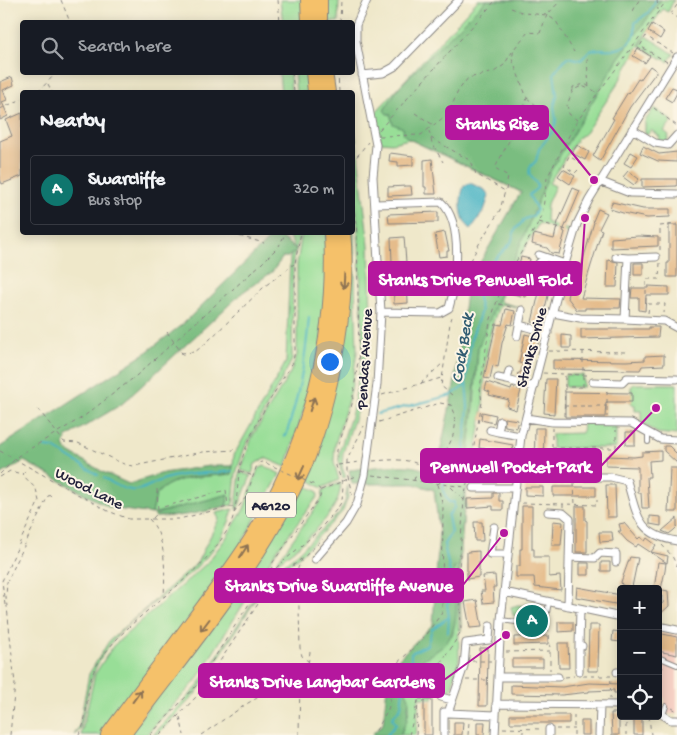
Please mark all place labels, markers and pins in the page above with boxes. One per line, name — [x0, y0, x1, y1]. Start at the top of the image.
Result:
callout: Stanks Rise — [446, 106, 548, 139]
callout: Stanks Drive Penwell Fold — [369, 262, 581, 295]
callout: Pennwell Pocket Park — [421, 449, 601, 482]
callout: Stanks Drive Swarcliffe Avenue — [215, 569, 463, 602]
pin: A — [516, 602, 548, 640]
callout: Stanks Drive Langbar Gardens — [199, 664, 444, 697]

